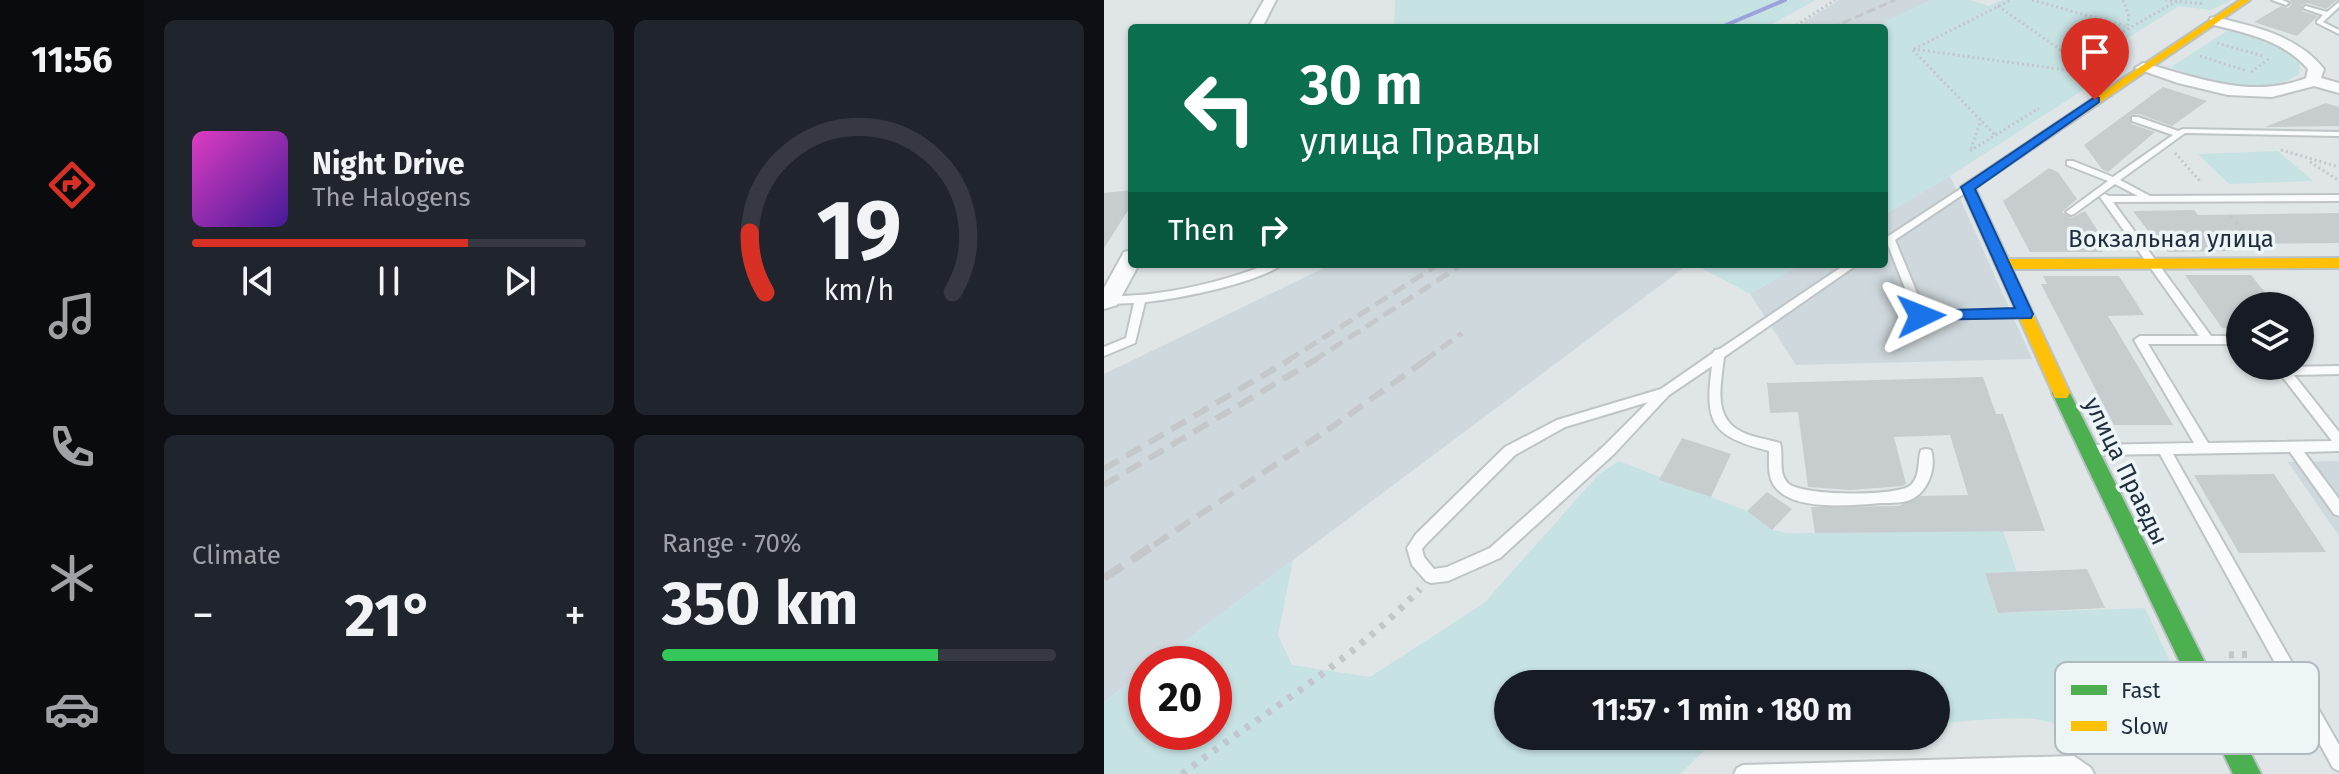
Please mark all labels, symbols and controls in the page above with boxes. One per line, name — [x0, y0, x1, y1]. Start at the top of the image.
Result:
pin — [2061, 18, 2129, 100]
icon: arrive — [2073, 30, 2117, 74]
text: 11:56 — [31, 38, 113, 82]
text: 30 m — [1300, 52, 1422, 119]
icon: left — [1168, 56, 1272, 160]
text: улица Правды — [1300, 120, 1541, 164]
text: Night Drive — [312, 146, 465, 182]
icon: directions — [44, 157, 100, 213]
text: 19 — [816, 181, 902, 281]
text: The Halogens — [312, 182, 471, 213]
icon: right — [1251, 208, 1295, 252]
text: Then — [1168, 212, 1235, 248]
street label: Вокзальная улица — [2068, 225, 2274, 253]
icon: previous — [236, 259, 280, 303]
icon: pause — [367, 259, 411, 303]
icon: next — [498, 259, 542, 303]
text: km/h — [824, 273, 894, 308]
position arrow — [1879, 274, 1963, 358]
icon: music — [44, 288, 100, 344]
map controls — [2226, 292, 2314, 380]
button: layers — [2226, 292, 2314, 380]
street label: улица Правды — [2078, 393, 2174, 549]
icon: phone — [44, 419, 100, 475]
text: Range · 70% — [662, 528, 801, 559]
text: Climate — [192, 540, 281, 571]
icon: climate — [44, 550, 100, 606]
text: 350 km — [662, 568, 859, 640]
text: 21° — [345, 580, 433, 652]
text: − — [192, 589, 214, 642]
text: + — [564, 589, 586, 642]
speed limit sign: 20 — [1128, 646, 1232, 750]
legend — [2055, 662, 2319, 754]
text: Fast — [2121, 677, 2161, 704]
icon: car — [44, 681, 100, 737]
text: 11:57 · 1 min · 180 m — [1592, 692, 1852, 728]
text: Slow — [2121, 713, 2168, 740]

